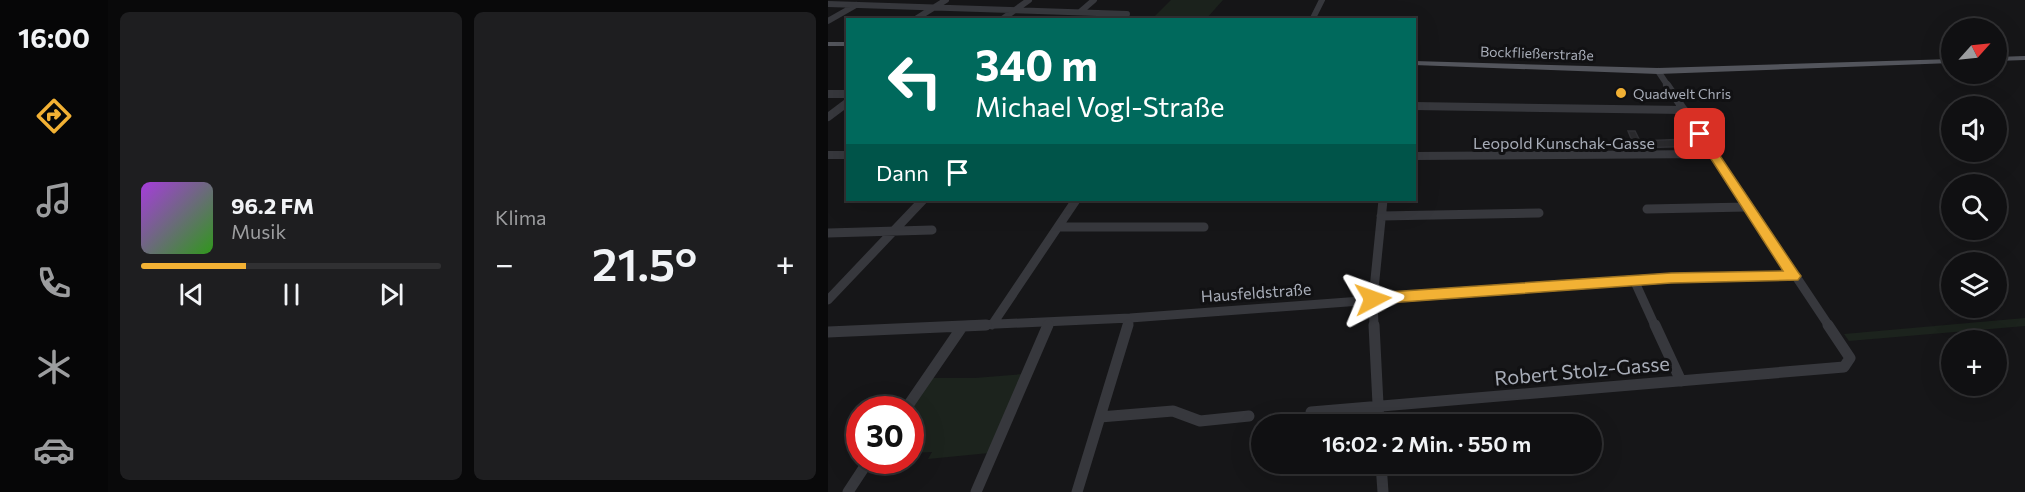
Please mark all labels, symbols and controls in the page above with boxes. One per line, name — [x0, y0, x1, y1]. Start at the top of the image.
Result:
north arrow — [1941, 18, 2007, 84]
map controls — [1941, 18, 2007, 396]
text: 16:00 — [18, 21, 90, 54]
text: 340 m — [975, 38, 1098, 90]
icon: left — [876, 42, 954, 120]
street label: Bockfließerstraße — [1480, 43, 1594, 63]
place label: Quadwelt Chris — [1633, 85, 1731, 102]
marker: Quadwelt Chris — [1614, 86, 1628, 100]
text: Michael Vogl-Straße — [975, 90, 1225, 123]
icon: directions — [33, 95, 75, 137]
button: sound — [1941, 96, 2007, 162]
pin — [1674, 108, 1725, 159]
icon: arrive — [1683, 117, 1716, 150]
street label: Leopold Kunschak-Gasse — [1473, 133, 1655, 152]
icon: arrive — [941, 156, 974, 189]
text: Dann — [876, 159, 929, 186]
button: search — [1941, 174, 2007, 240]
icon: music — [33, 179, 75, 221]
text: 96.2 FM — [231, 192, 314, 219]
text: Klima — [495, 205, 547, 229]
text: Musik — [231, 219, 286, 243]
text: 21.5° — [592, 235, 697, 290]
text: − — [495, 242, 514, 283]
text: + — [776, 242, 795, 283]
button: layers — [1941, 252, 2007, 318]
icon: phone — [33, 262, 75, 304]
position arrow — [1341, 267, 1405, 331]
icon: previous — [175, 278, 208, 311]
icon: pause — [275, 278, 308, 311]
icon: next — [375, 278, 408, 311]
street label: Hausfeldstraße — [1200, 279, 1312, 305]
button: + — [1941, 330, 2007, 396]
icon: climate — [33, 346, 75, 388]
street label: Robert Stolz-Gasse — [1493, 350, 1671, 390]
speed limit sign: 30 — [846, 396, 924, 474]
icon: car — [33, 429, 75, 471]
text: 16:02 · 2 Min. · 550 m — [1322, 430, 1531, 457]

